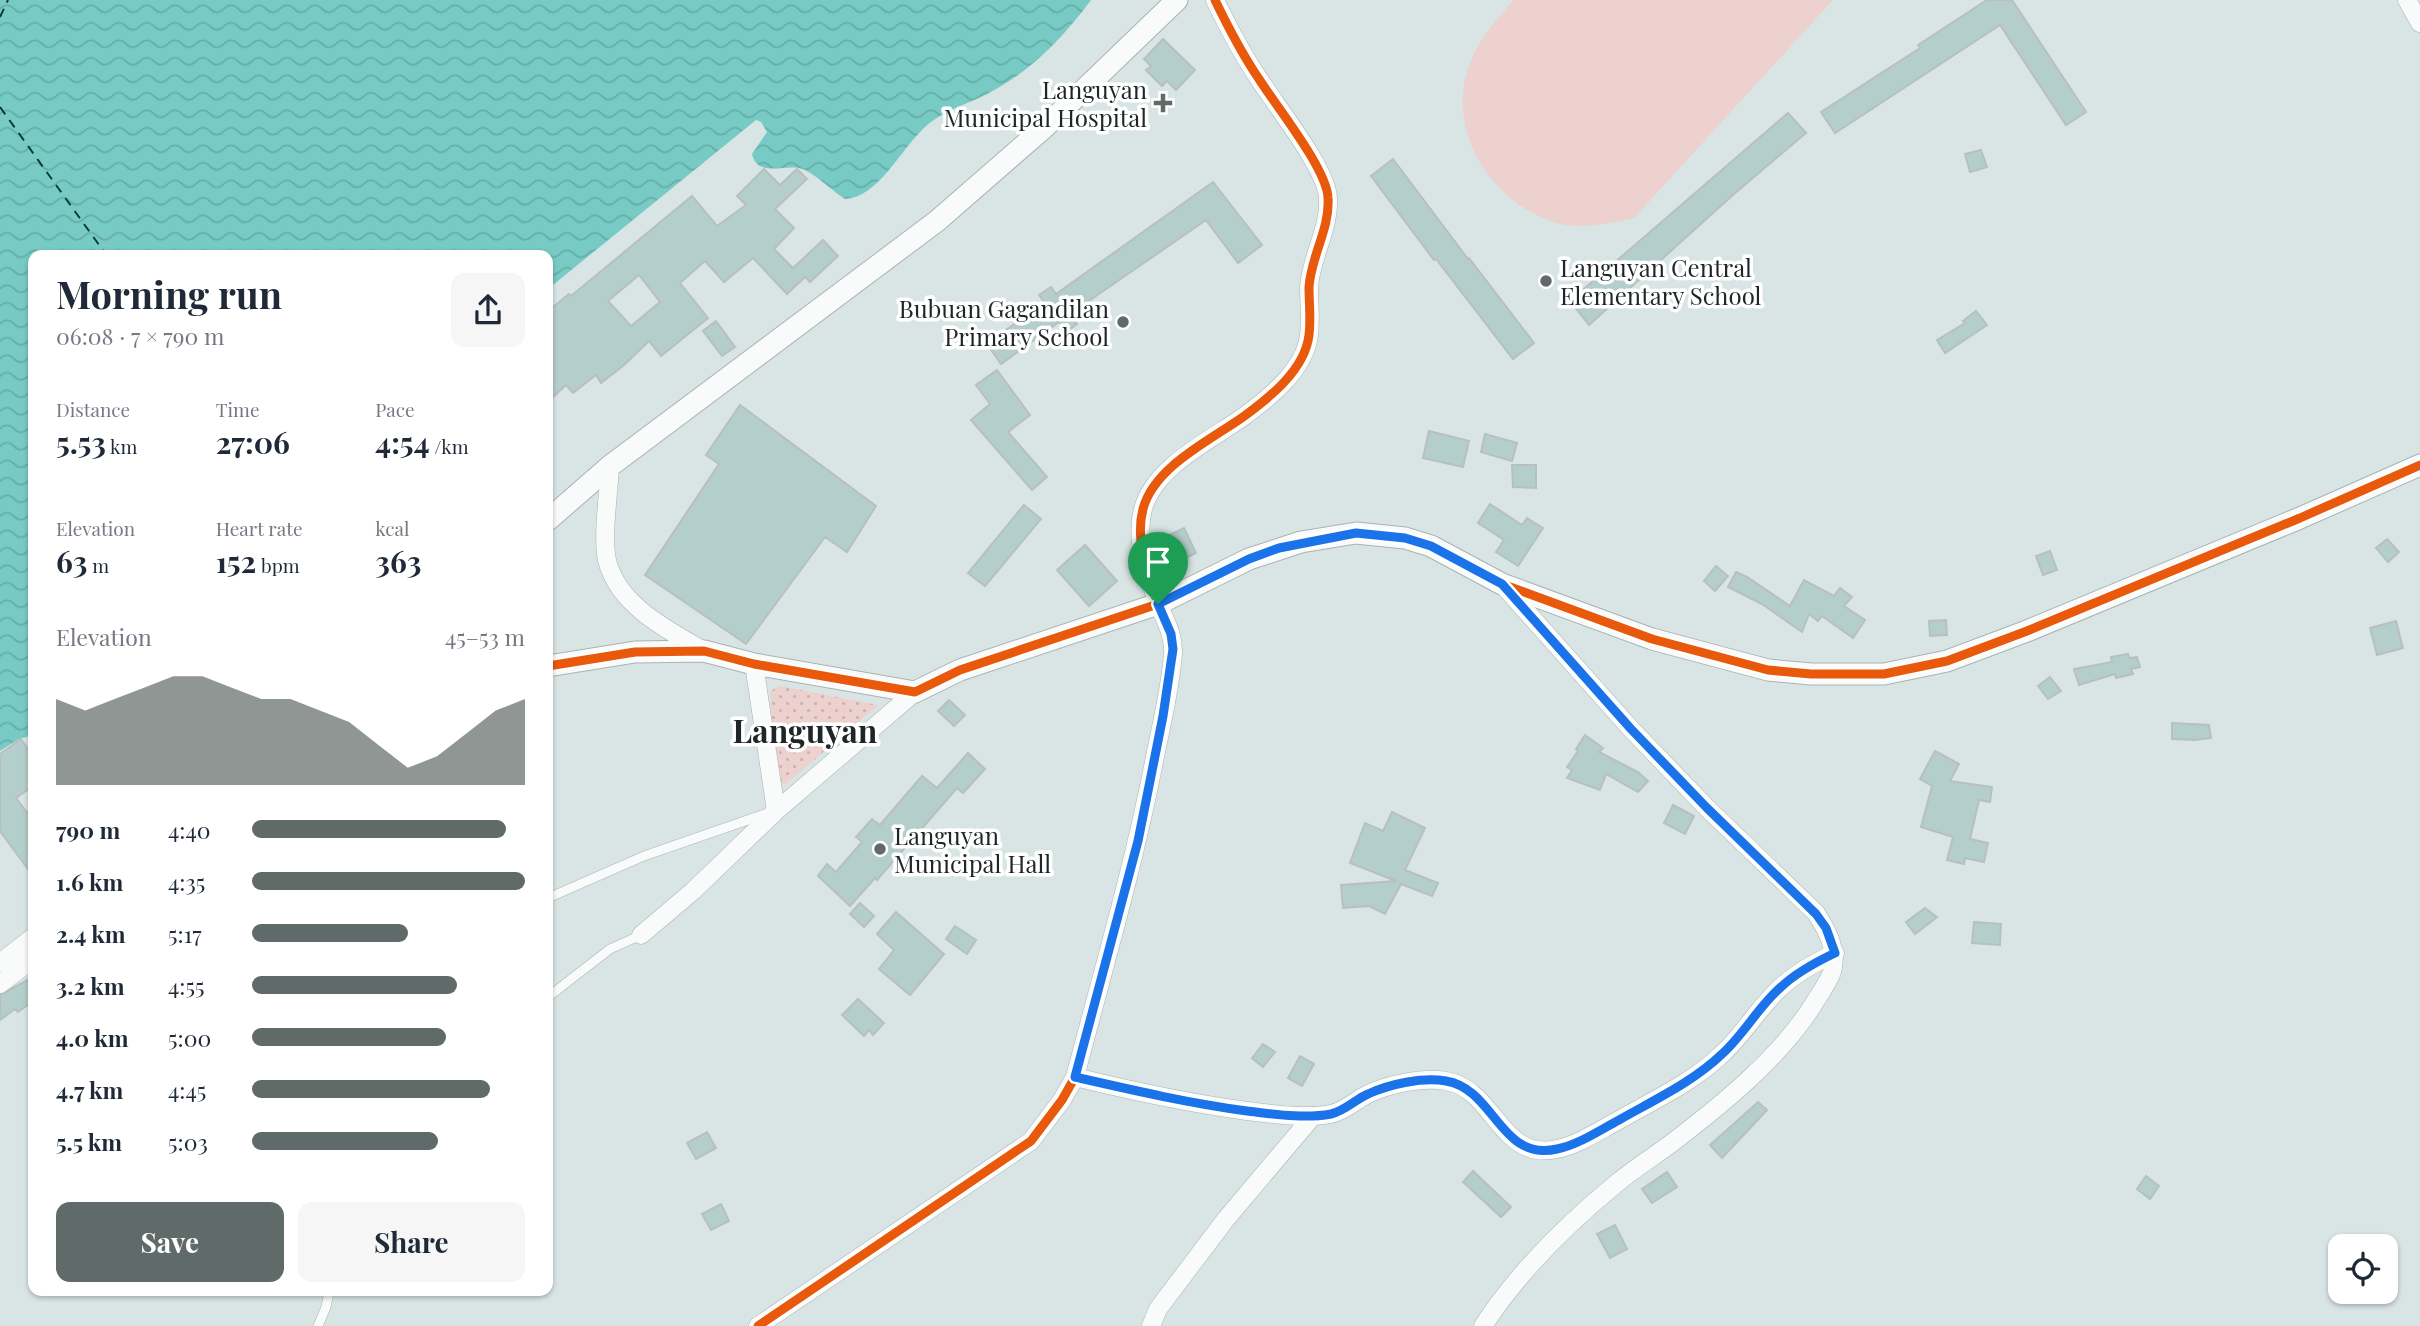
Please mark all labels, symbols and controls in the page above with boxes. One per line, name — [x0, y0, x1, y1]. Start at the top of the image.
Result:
place label: Languyan Municipal Hospital — [944, 73, 1147, 133]
marker: Languyan Municipal Hospital — [1153, 93, 1173, 113]
place label: Languyan Central Elementary School — [1560, 251, 1762, 311]
text: Morning run — [56, 268, 282, 319]
button: share — [451, 273, 525, 347]
marker: Languyan Central Elementary School — [1538, 273, 1554, 289]
place label: Bubuan Gagandilan Primary School — [899, 292, 1109, 352]
marker: Bubuan Gagandilan Primary School — [1115, 314, 1131, 330]
text: 06:08 · 7 × 790 m — [56, 320, 224, 351]
text: Distance — [56, 396, 130, 422]
text: Time — [216, 396, 260, 422]
text: Pace — [375, 396, 415, 422]
text: 5.53 — [56, 422, 106, 462]
text: 27:06 — [216, 422, 290, 462]
text: 4:54 — [375, 422, 429, 462]
text: km — [106, 433, 137, 459]
text: /km — [429, 433, 469, 459]
text: Elevation — [56, 515, 135, 541]
text: Heart rate — [216, 515, 303, 541]
text: kcal — [375, 515, 409, 541]
pin — [1128, 532, 1188, 604]
text: 63 — [56, 541, 87, 581]
text: 152 — [216, 541, 256, 581]
text: 363 — [375, 541, 421, 581]
icon: arrive — [1139, 543, 1177, 581]
text: m — [87, 552, 109, 578]
text: bpm — [256, 552, 300, 578]
text: Elevation — [56, 621, 152, 652]
text: 45–53 m — [445, 621, 525, 652]
district label: Languyan — [733, 708, 878, 751]
text: 790 m — [56, 814, 120, 845]
text: 4:40 — [168, 814, 211, 845]
place label: Languyan Municipal Hall — [894, 819, 1051, 879]
marker: Languyan Municipal Hall — [872, 841, 888, 857]
text: 1.6 km — [56, 866, 123, 897]
text: 4:35 — [168, 866, 205, 897]
text: 2.4 km — [56, 918, 126, 949]
text: 5:17 — [168, 918, 202, 949]
text: 3.2 km — [56, 970, 125, 1001]
text: 4:55 — [168, 970, 205, 1001]
text: 4.0 km — [56, 1022, 129, 1053]
text: 5:00 — [168, 1022, 211, 1053]
text: 4.7 km — [56, 1074, 123, 1105]
text: 4:45 — [168, 1074, 206, 1105]
text: 5.5 km — [56, 1126, 122, 1157]
text: 5:03 — [168, 1126, 208, 1157]
button: Save — [56, 1202, 284, 1282]
button: Share — [298, 1202, 525, 1282]
map controls — [2328, 1234, 2398, 1304]
button: locate — [2328, 1234, 2398, 1304]

